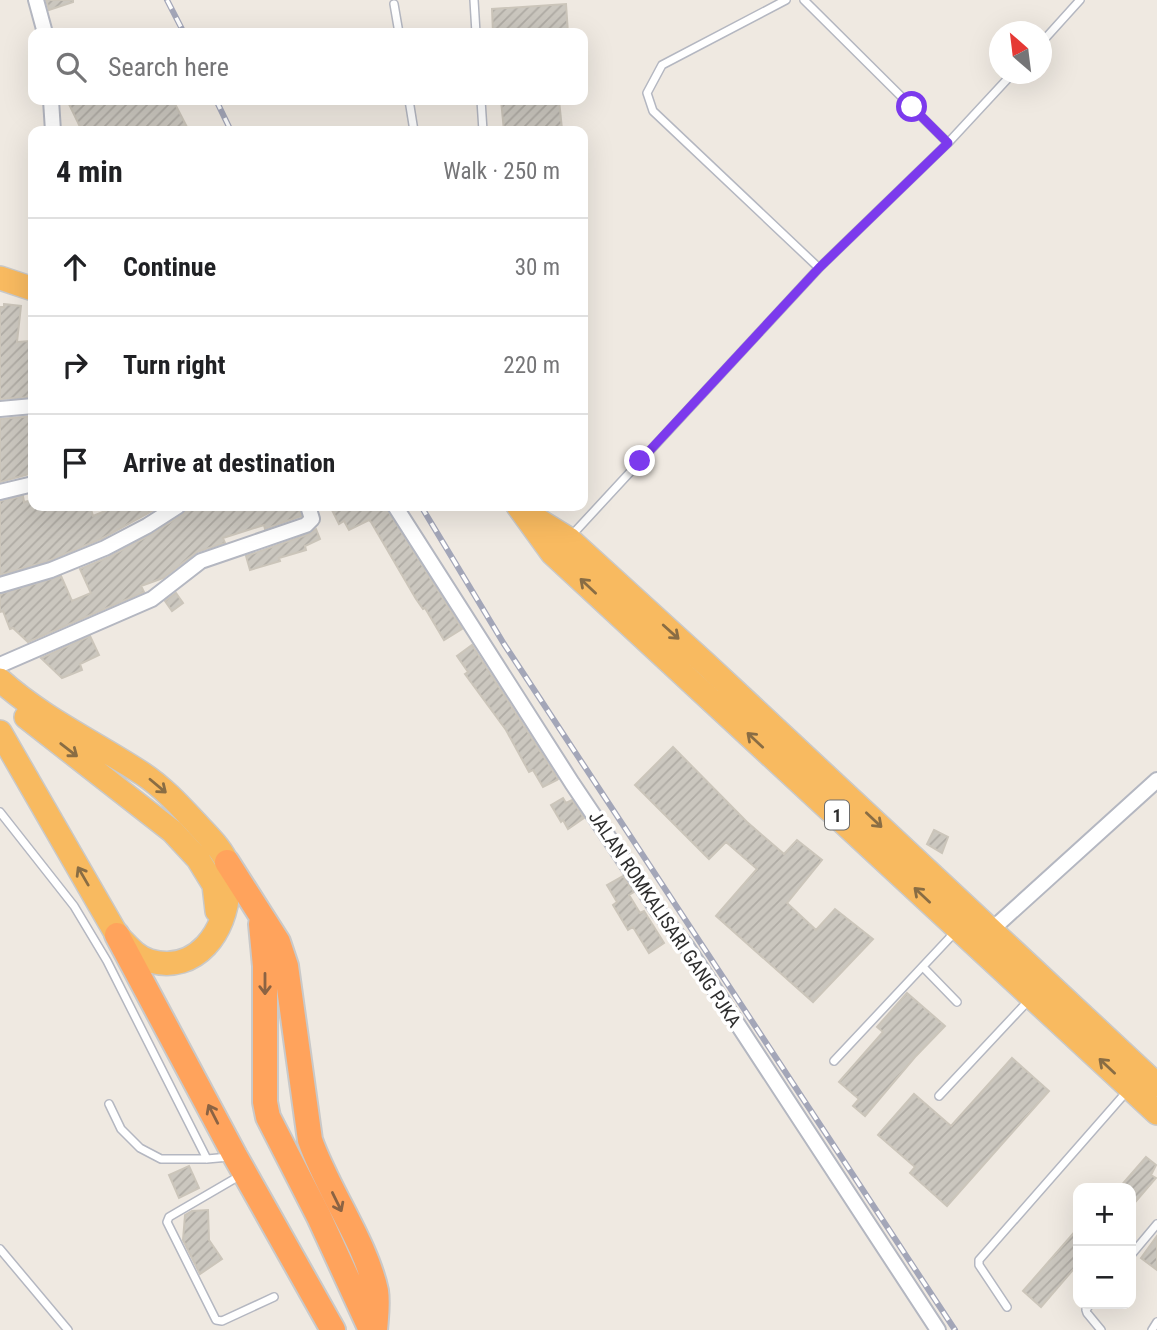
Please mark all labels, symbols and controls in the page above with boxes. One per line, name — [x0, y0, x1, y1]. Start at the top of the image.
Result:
north arrow — [989, 21, 1052, 84]
search box — [28, 28, 588, 105]
icon: search — [52, 48, 90, 86]
text: Search here — [108, 52, 229, 82]
route start — [896, 91, 927, 122]
text: 4 min — [56, 154, 123, 189]
text: Walk · 250 m — [443, 158, 560, 185]
icon: ahead — [56, 248, 94, 286]
text: Continue — [123, 252, 216, 282]
text: 30 m — [515, 254, 560, 281]
icon: right — [56, 346, 94, 384]
text: Turn right — [123, 350, 225, 380]
text: 220 m — [503, 352, 560, 379]
icon: arrive — [56, 444, 94, 482]
route end — [624, 445, 655, 476]
text: Arrive at destination — [123, 448, 335, 478]
one-way arrow — [579, 578, 597, 594]
one-way arrow — [662, 624, 680, 640]
one-way arrow — [746, 732, 764, 748]
one-way arrow — [59, 743, 78, 758]
one-way arrow — [148, 779, 166, 794]
road number: 1 — [825, 800, 849, 830]
street label: JALAN ROMKALISARI GANG PJKA — [584, 806, 746, 1032]
one-way arrow — [865, 812, 883, 828]
one-way arrow — [75, 866, 89, 886]
one-way arrow — [914, 886, 931, 903]
one-way arrow — [258, 972, 272, 995]
one-way arrow — [1098, 1058, 1116, 1074]
one-way arrow — [206, 1104, 220, 1125]
map controls — [1073, 1183, 1136, 1309]
button: + — [1073, 1183, 1136, 1246]
one-way arrow — [331, 1191, 345, 1212]
button: − — [1073, 1246, 1136, 1309]

